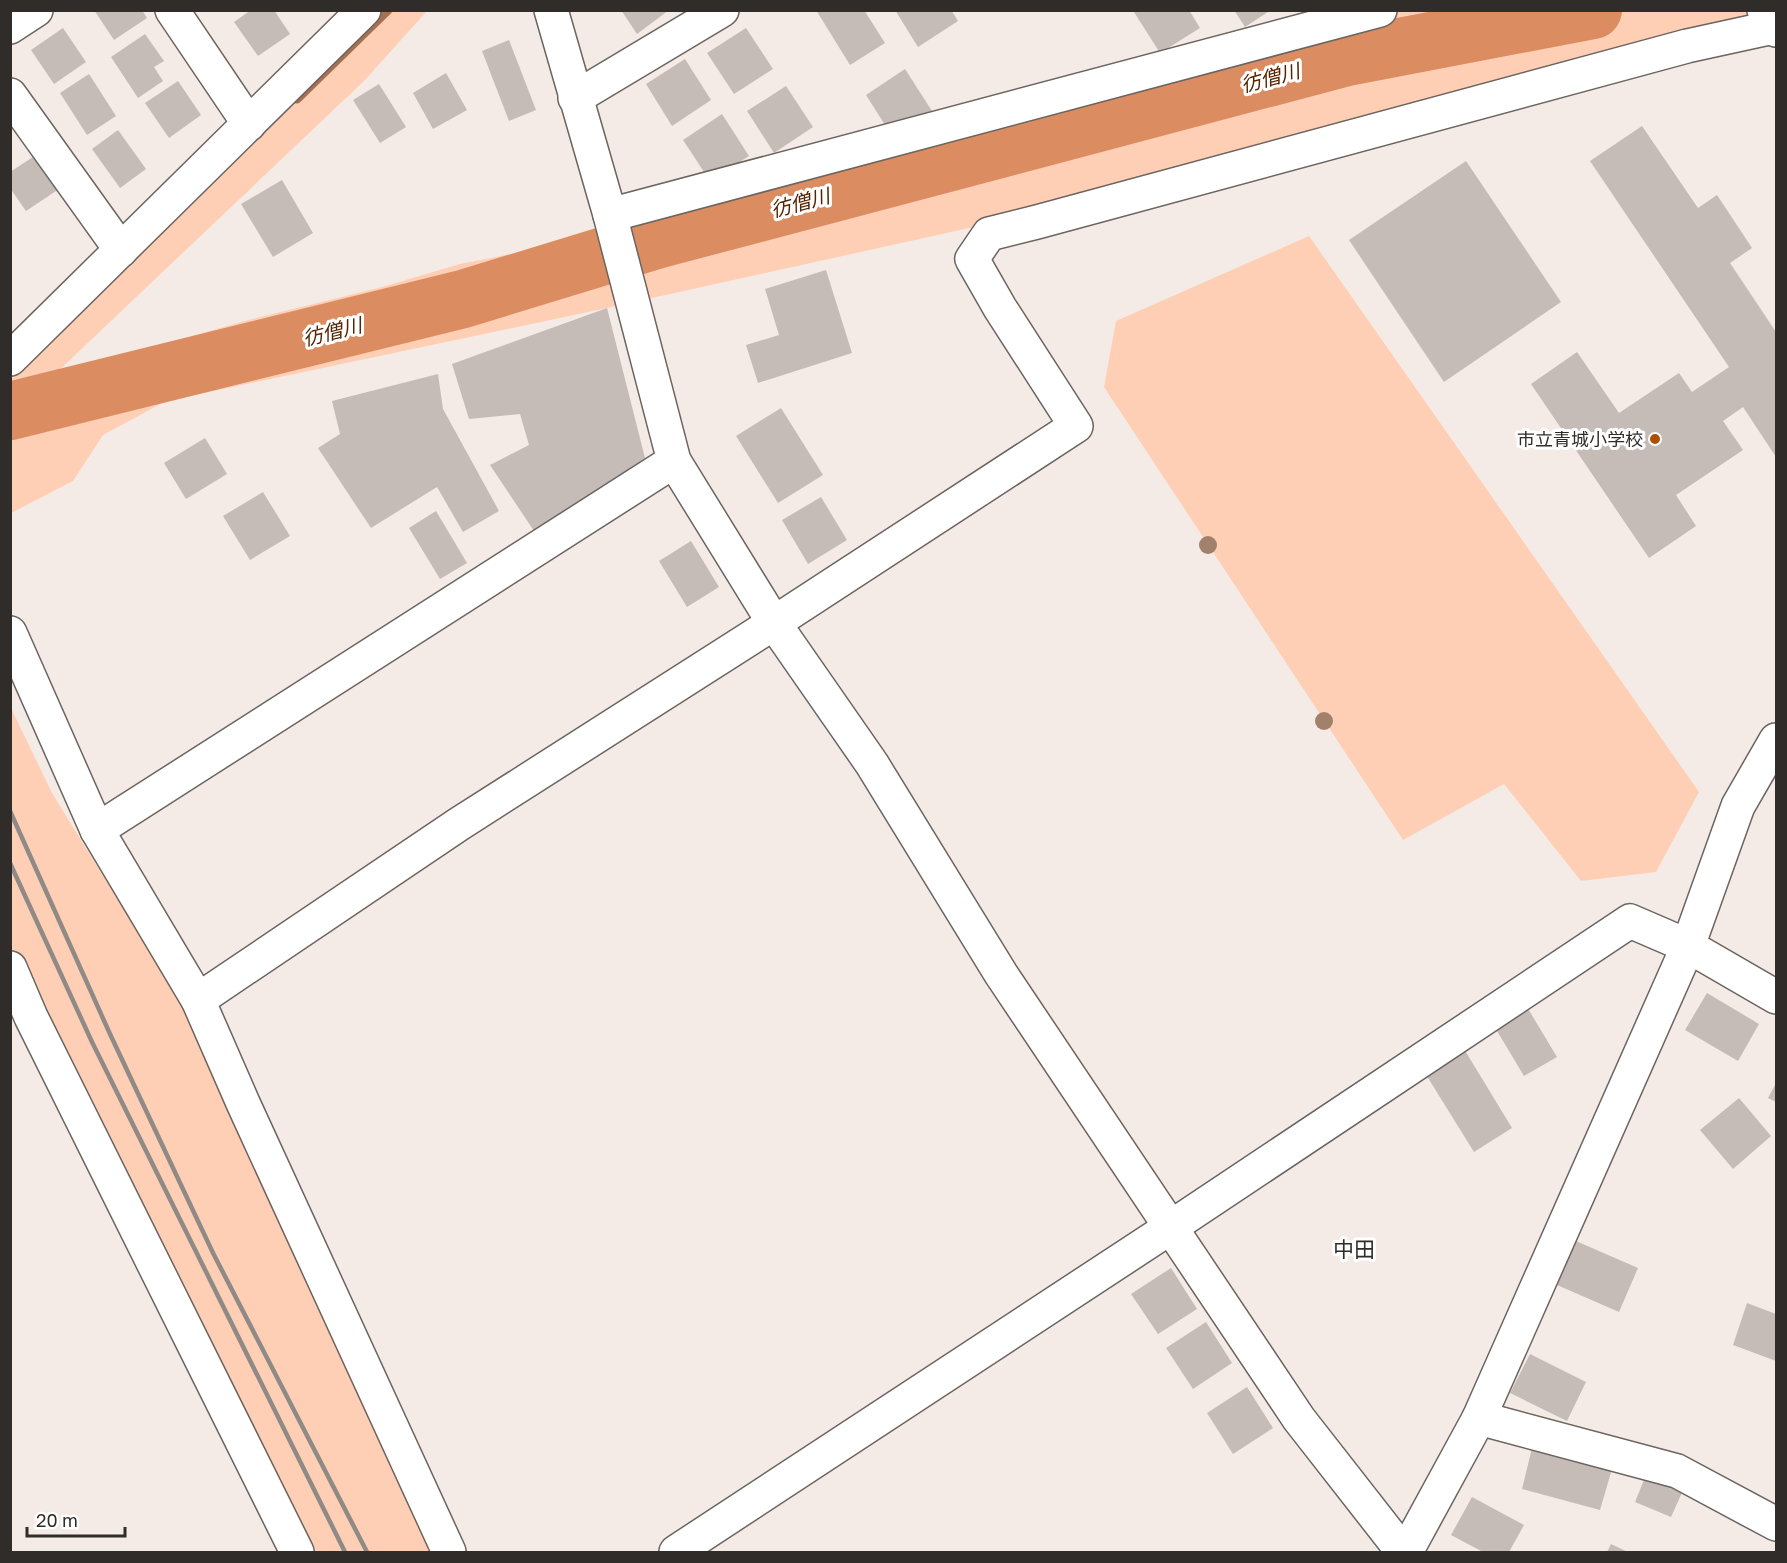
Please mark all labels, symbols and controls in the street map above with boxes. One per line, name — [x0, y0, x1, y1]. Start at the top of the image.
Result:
water label: 彷僧川 — [1238, 57, 1304, 96]
water label: 彷僧川 — [768, 182, 834, 221]
water label: 彷僧川 — [300, 312, 366, 350]
place label: 市立青城小学校 — [1517, 428, 1643, 450]
marker: 市立青城小学校 — [1648, 432, 1662, 446]
district label: 中田 — [1333, 1236, 1375, 1262]
scale bar — [27, 1500, 124, 1538]
text: 20 m — [36, 1509, 78, 1531]

